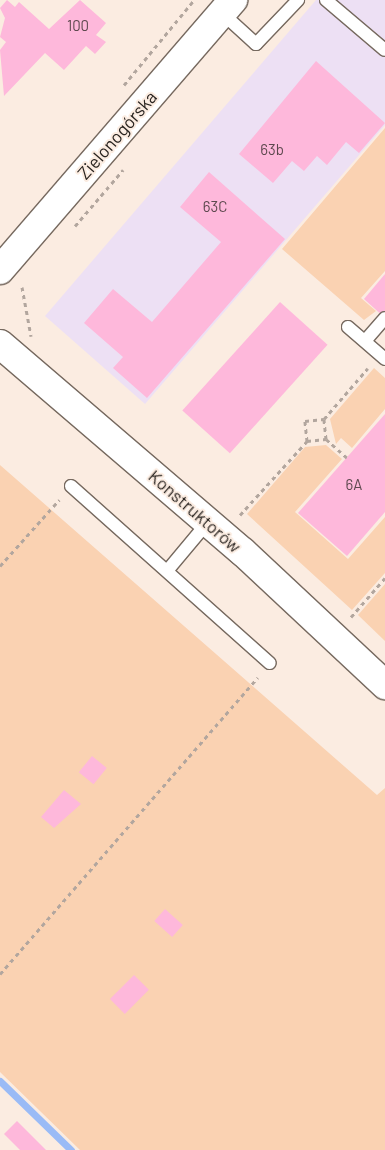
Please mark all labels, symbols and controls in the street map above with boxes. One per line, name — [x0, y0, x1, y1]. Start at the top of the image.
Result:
house number: 100 — [67, 17, 89, 35]
street label: Zielonogórska — [73, 86, 161, 184]
house number: 63b — [260, 141, 284, 159]
house number: 63C — [203, 198, 227, 216]
street label: Konstruktorów — [144, 465, 246, 557]
house number: 6A — [346, 476, 362, 494]

